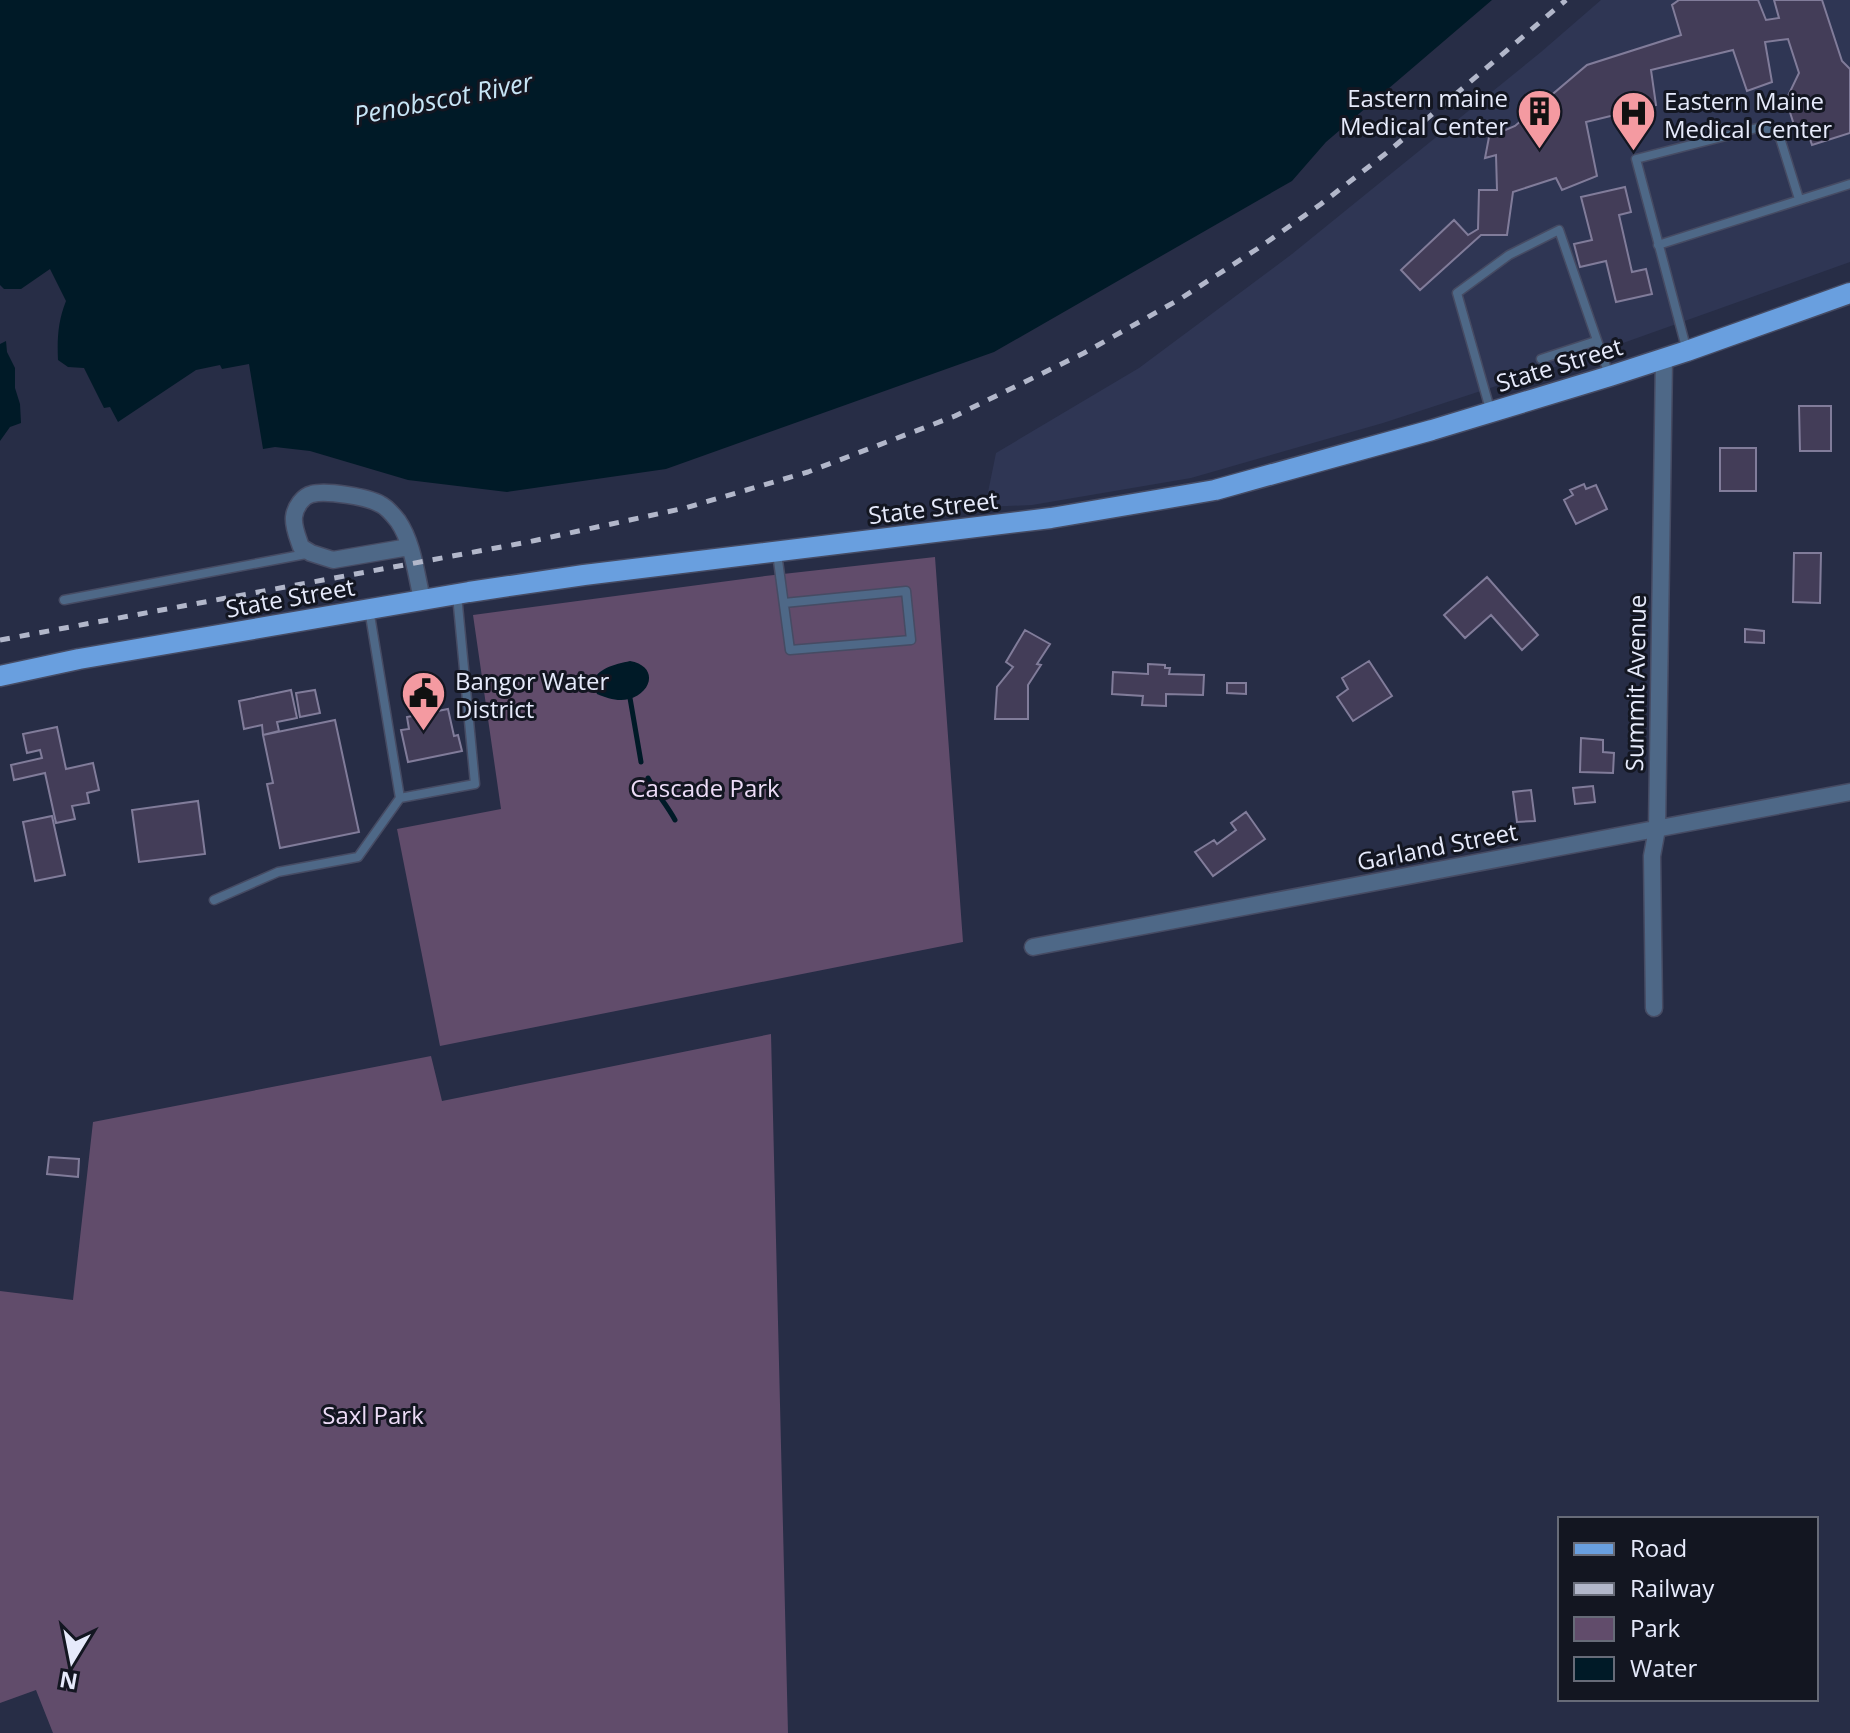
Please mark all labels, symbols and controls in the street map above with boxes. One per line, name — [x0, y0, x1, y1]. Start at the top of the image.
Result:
water label: Penobscot River — [350, 63, 537, 133]
place label: Eastern maine Medical Center — [1340, 81, 1508, 142]
place label: Eastern Maine Medical Center — [1664, 84, 1832, 145]
building icon: Eastern maine Medical Center — [1515, 87, 1563, 150]
hospital icon: Eastern Maine Medical Center — [1609, 90, 1657, 153]
street label: State Street — [1492, 329, 1626, 399]
street label: State Street — [866, 483, 1000, 531]
street label: State Street — [223, 569, 357, 625]
street label: Summit Avenue — [1617, 594, 1653, 772]
place label: Bangor Water District — [455, 664, 610, 725]
public building icon: Bangor Water District — [400, 670, 448, 733]
park label: Cascade Park — [630, 771, 780, 804]
street label: Garland Street — [1354, 814, 1520, 878]
park label: Saxl Park — [322, 1398, 424, 1431]
legend — [1558, 1517, 1818, 1701]
text: Road — [1630, 1531, 1687, 1564]
text: Railway — [1630, 1571, 1715, 1604]
text: Park — [1630, 1611, 1681, 1644]
north arrow — [32, 1621, 112, 1701]
text: Water — [1630, 1651, 1698, 1684]
text: N — [57, 1665, 80, 1698]

